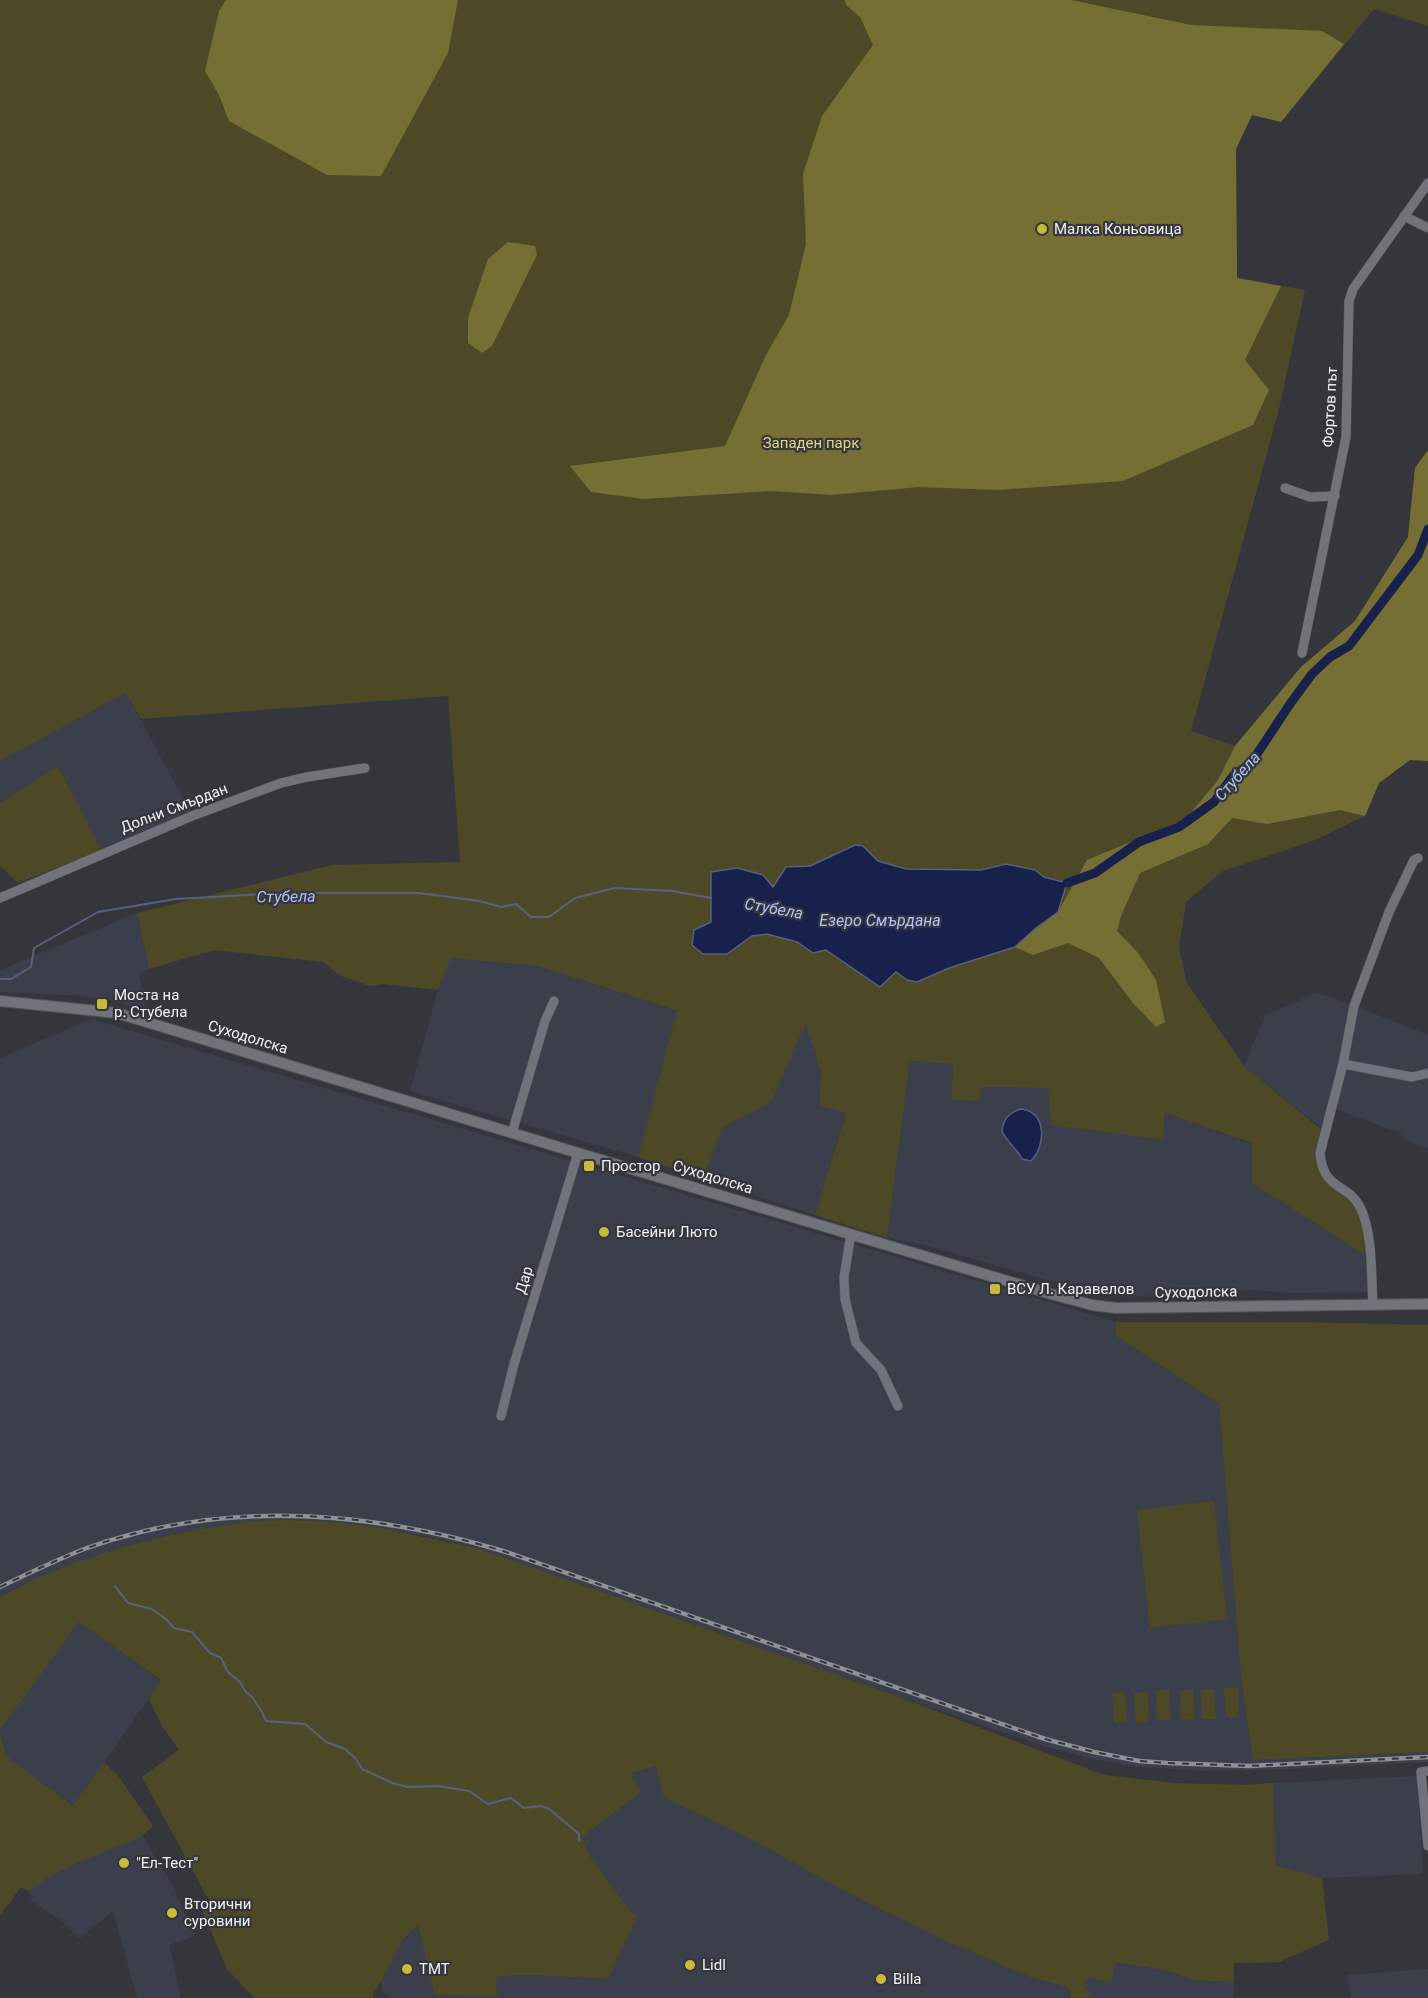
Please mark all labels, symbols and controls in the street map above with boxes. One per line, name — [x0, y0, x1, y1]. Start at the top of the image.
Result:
place label: Малка Коньовица — [1054, 220, 1182, 238]
marker: Малка Коньовица — [1035, 222, 1049, 236]
street label: Фортов път — [1319, 366, 1341, 448]
park label: Западен парк — [763, 434, 859, 452]
water label: Стубела — [1210, 748, 1264, 805]
street label: Долни Смърдан — [118, 779, 230, 837]
water label: Стубела — [256, 886, 316, 907]
water label: Стубела — [743, 894, 805, 923]
water label: Езеро Смърдана — [819, 911, 941, 930]
place label: Моста на р. Стубела — [114, 986, 187, 1021]
marker: Моста на р. Стубела — [95, 997, 109, 1011]
street label: Суходолска — [206, 1016, 290, 1058]
street label: Суходолска — [671, 1156, 755, 1198]
place label: Простор — [601, 1157, 660, 1175]
marker: Простор — [582, 1159, 596, 1173]
place label: Басейни Люто — [616, 1223, 717, 1241]
marker: Басейни Люто — [597, 1225, 611, 1239]
street label: Дар — [511, 1264, 537, 1296]
place label: ВСУ Л. Каравелов — [1007, 1280, 1134, 1298]
marker: ВСУ Л. Каравелов — [988, 1282, 1002, 1296]
street label: Суходолска — [1155, 1282, 1237, 1302]
place label: "Ел-Тест" — [136, 1854, 198, 1872]
marker: "Ел-Тест" — [117, 1856, 131, 1870]
place label: Вторични суровини — [184, 1895, 251, 1930]
marker: Вторични суровини — [165, 1906, 179, 1920]
place label: Lidl — [702, 1956, 726, 1974]
marker: Lidl — [683, 1958, 697, 1972]
place label: TMT — [419, 1960, 450, 1978]
marker: TMT — [400, 1962, 414, 1976]
place label: Billa — [893, 1970, 921, 1988]
marker: Billa — [874, 1972, 888, 1986]

